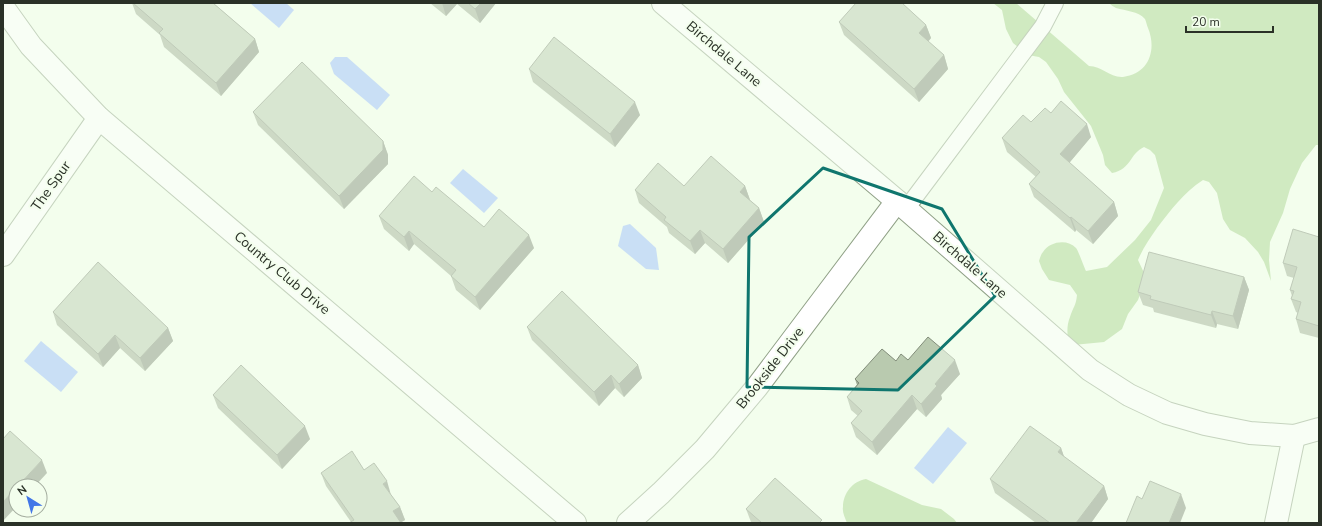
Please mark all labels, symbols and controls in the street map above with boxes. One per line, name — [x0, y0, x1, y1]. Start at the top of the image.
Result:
scale bar — [1186, 8, 1273, 34]
text: 20 m — [1192, 14, 1220, 30]
street label: Birchdale Lane — [682, 17, 766, 91]
street label: The Spur — [27, 157, 75, 215]
street label: Country Club Drive — [230, 227, 334, 319]
street label: Birchdale Lane — [929, 227, 1011, 303]
street label: Brookside Drive — [732, 323, 808, 413]
north arrow — [8, 478, 48, 518]
text: N — [14, 482, 30, 499]

